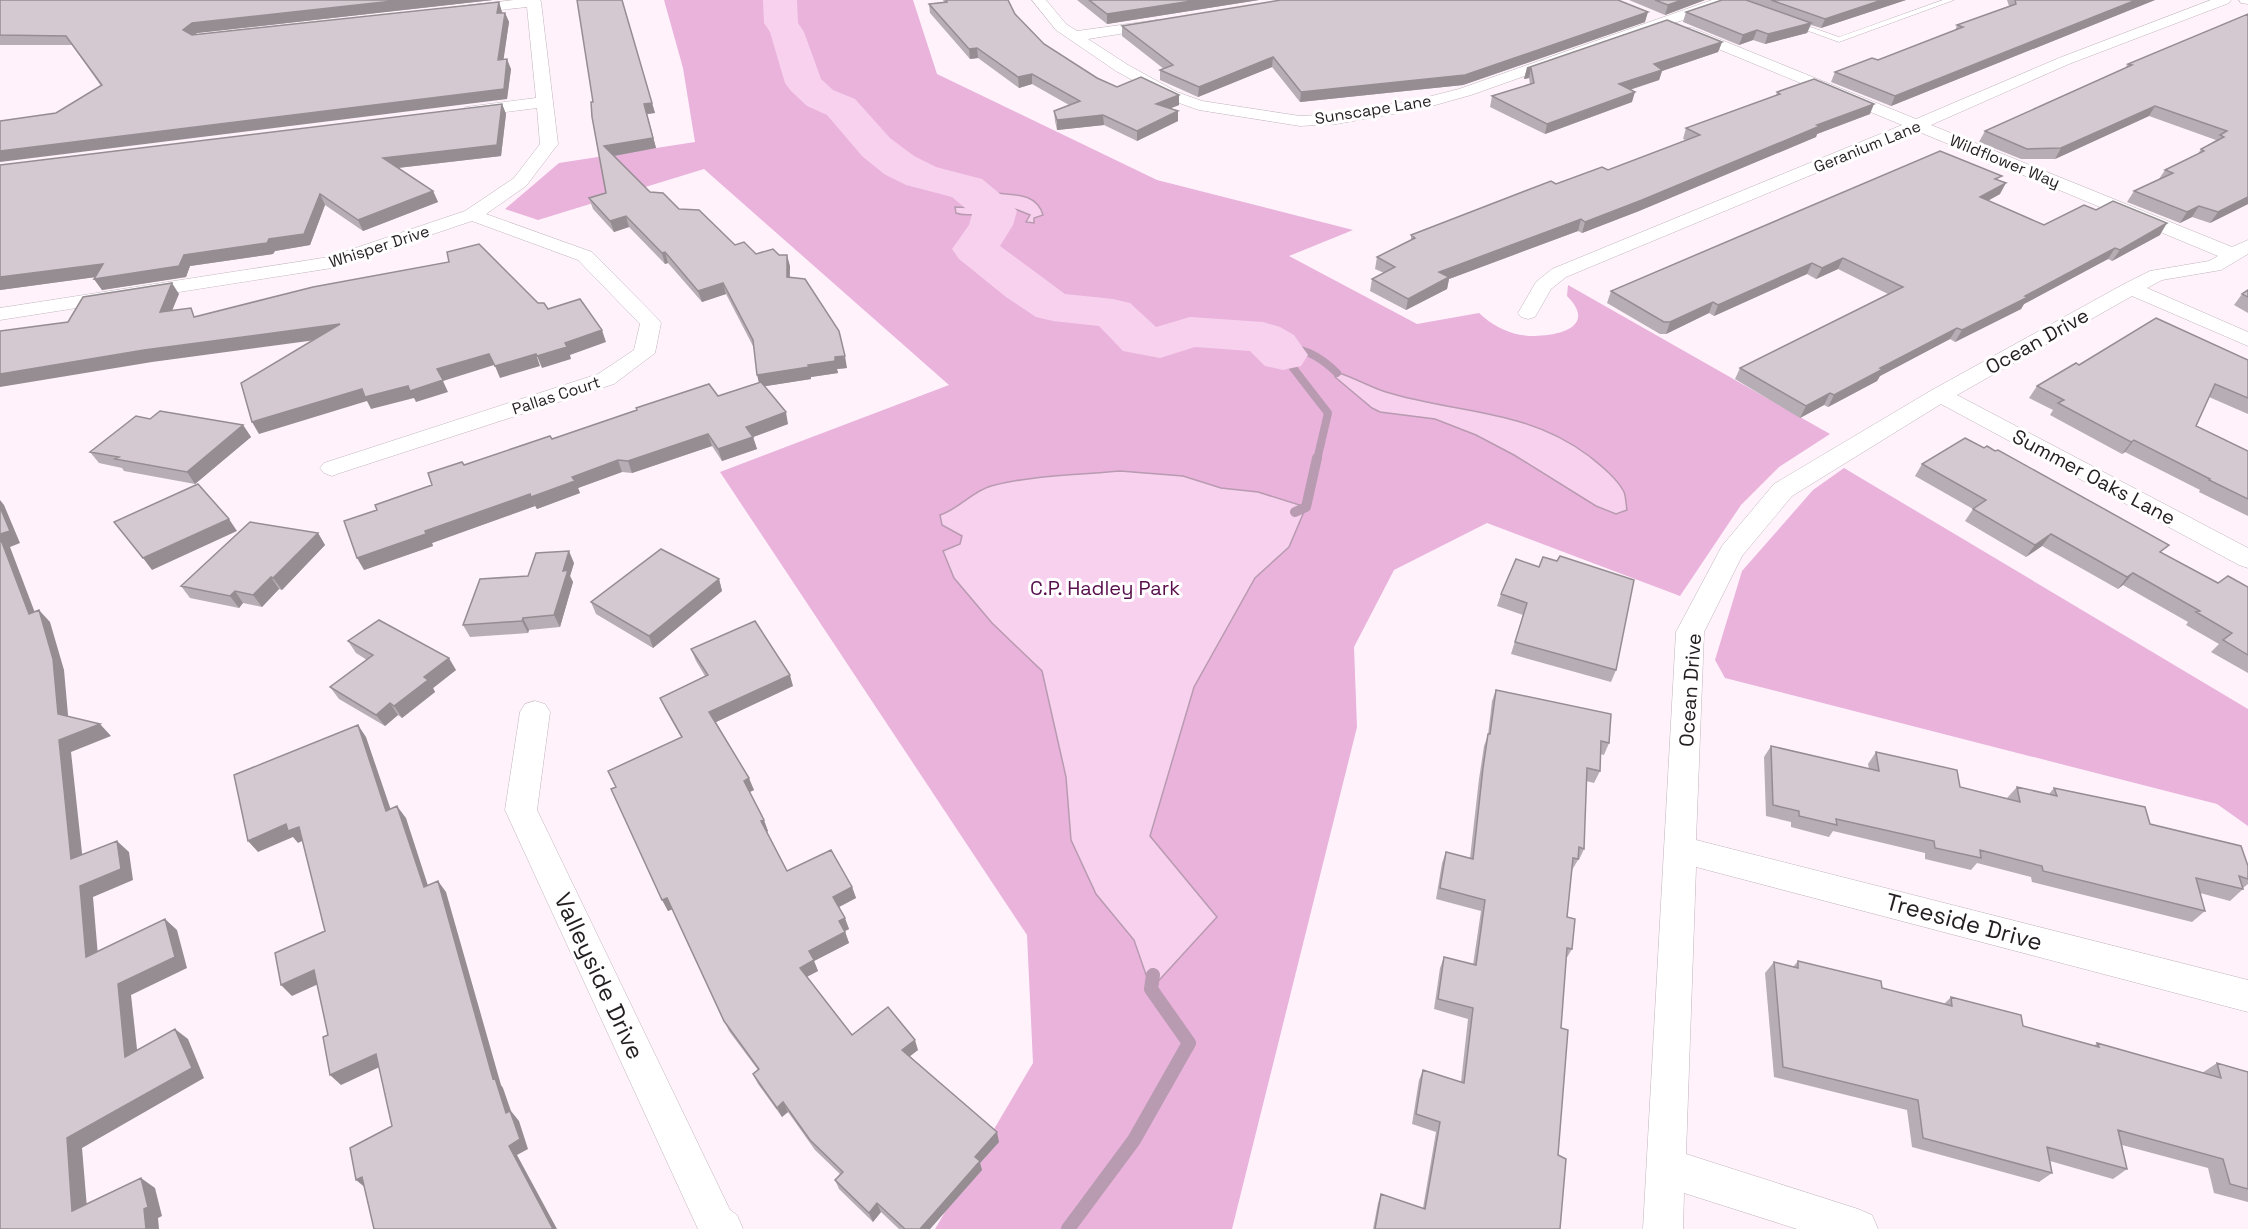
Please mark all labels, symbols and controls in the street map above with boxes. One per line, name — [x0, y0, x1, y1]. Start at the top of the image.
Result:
street label: Sunscape Lane — [1313, 90, 1433, 129]
street label: Geranium Lane — [1811, 115, 1924, 177]
street label: Wildflower Way — [1947, 130, 2063, 193]
street label: Whisper Drive — [326, 220, 432, 273]
street label: Ocean Drive — [1981, 302, 2093, 380]
street label: Pallas Court — [509, 371, 603, 420]
street label: Summer Oaks Lane — [2008, 423, 2180, 531]
park label: C.P. Hadley Park — [1030, 575, 1180, 601]
street label: Ocean Drive — [1673, 632, 1707, 748]
street label: Treeside Drive — [1882, 886, 2046, 957]
street label: Valleyside Drive — [547, 888, 652, 1064]

